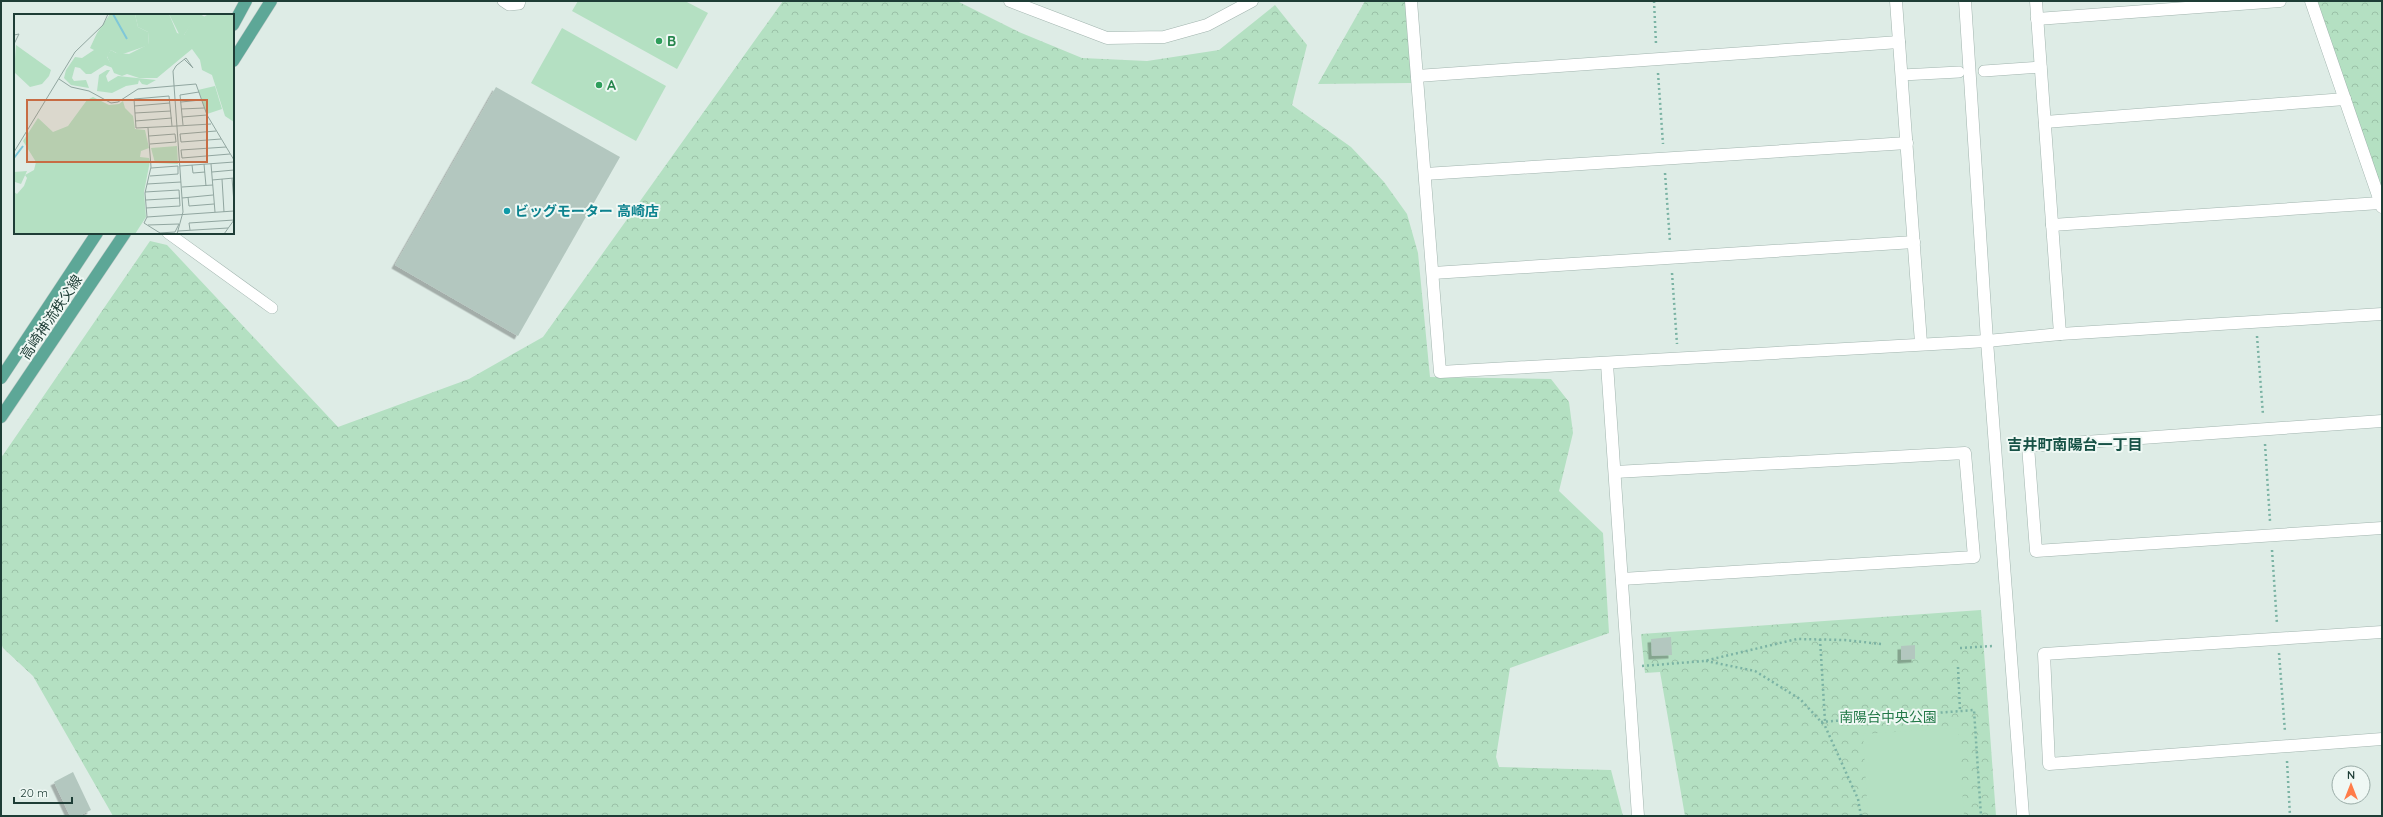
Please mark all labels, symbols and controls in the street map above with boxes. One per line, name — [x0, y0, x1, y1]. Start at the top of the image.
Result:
inset map — [14, 14, 234, 234]
place label: B — [667, 32, 676, 50]
marker: B — [654, 36, 664, 46]
place label: A — [607, 76, 616, 94]
marker: A — [594, 80, 604, 90]
place label: ビッグモーター 高崎店 — [515, 202, 659, 220]
marker: ビッグモーター 高崎店 — [502, 206, 512, 216]
street label: 高崎神流秩父線 — [16, 271, 86, 363]
district label: 吉井町南陽台一丁目 — [2007, 435, 2143, 454]
park label: 南陽台中央公園 — [1839, 708, 1937, 726]
north arrow — [2331, 765, 2371, 805]
text: N — [2347, 768, 2355, 782]
scale bar — [14, 779, 72, 805]
text: 20 m — [20, 785, 48, 800]

